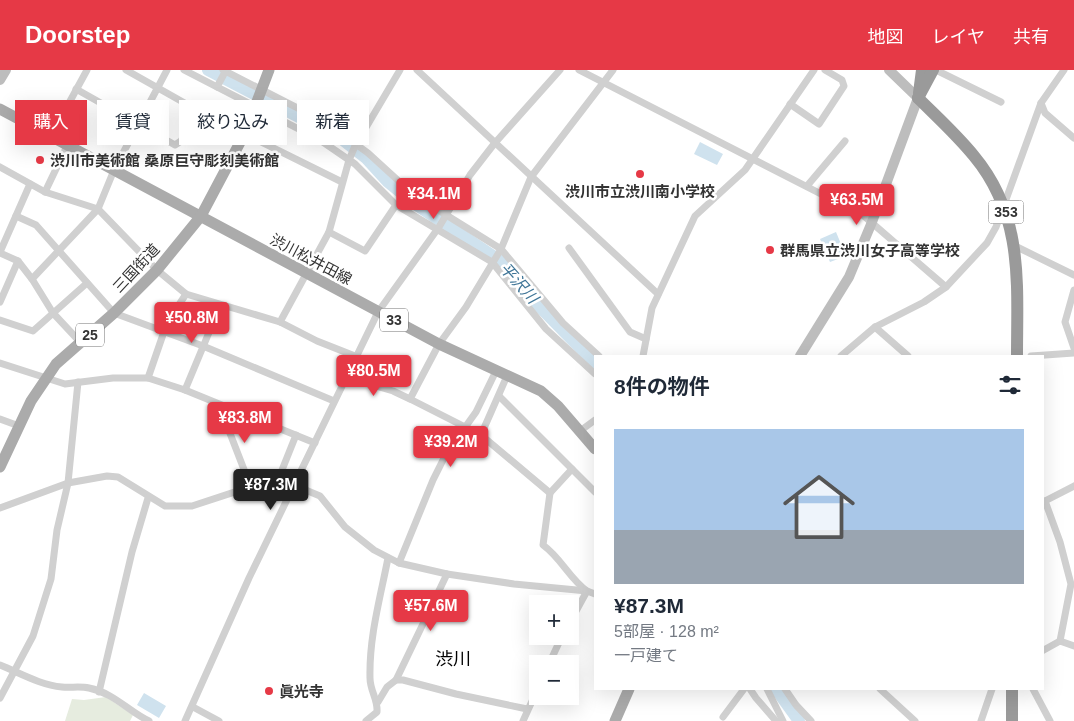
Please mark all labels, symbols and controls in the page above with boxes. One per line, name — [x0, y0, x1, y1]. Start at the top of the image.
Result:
text: Doorstep — [25, 21, 130, 48]
text: 地図 — [868, 27, 904, 47]
text: レイヤ — [932, 27, 985, 47]
text: 共有 — [1013, 27, 1049, 47]
chip: 購入 — [15, 100, 87, 145]
chip: 賃貸 — [97, 100, 169, 145]
chip: 絞り込み — [179, 100, 287, 145]
chip: 新着 — [297, 100, 369, 145]
place label: 渋川市美術館 桑原巨守彫刻美術館 — [50, 152, 279, 169]
marker: 渋川市美術館 桑原巨守彫刻美術館 — [34, 154, 46, 166]
marker: 渋川市立渋川南小学校 — [634, 168, 646, 180]
pin: ¥34.1M — [393, 178, 475, 220]
place label: 渋川市立渋川南小学校 — [565, 183, 715, 200]
pin: ¥63.5M — [816, 184, 898, 226]
text: ¥34.1M — [407, 185, 461, 202]
text: ¥63.5M — [830, 191, 884, 208]
road number: 353 — [988, 200, 1024, 224]
street label: 渋川松井田線 — [267, 230, 355, 288]
street label: 三国街道 — [109, 240, 163, 296]
place label: 群馬県立渋川女子高等学校 — [780, 242, 960, 259]
marker: 群馬県立渋川女子高等学校 — [764, 244, 776, 256]
water label: 平沢川 — [497, 259, 543, 308]
pin: ¥50.8M — [151, 302, 233, 344]
road number: 33 — [380, 308, 408, 332]
text: ¥50.8M — [165, 309, 219, 326]
road number: 25 — [76, 324, 104, 346]
pin: ¥80.5M — [333, 354, 415, 397]
text: ¥80.5M — [347, 362, 401, 379]
icon: filters — [996, 371, 1024, 399]
text: 8件の物件 — [614, 375, 710, 398]
pin: ¥83.8M — [204, 402, 286, 444]
text: ¥83.8M — [218, 409, 272, 426]
pin: ¥39.2M — [410, 426, 492, 468]
text: ¥39.2M — [424, 433, 478, 450]
icon: home — [774, 462, 864, 552]
pin: ¥87.3M — [230, 468, 312, 511]
text: ¥87.3M — [244, 476, 298, 493]
pin: ¥57.6M — [390, 590, 472, 632]
text: ¥87.3M — [614, 594, 684, 617]
map controls — [529, 595, 579, 705]
button: + — [529, 595, 579, 645]
text: ¥57.6M — [404, 597, 458, 614]
text: 5部屋 · 128 m² — [614, 623, 719, 640]
text: 一戸建て — [614, 647, 678, 664]
district label: 渋川 — [435, 649, 471, 669]
button: − — [529, 655, 579, 705]
place label: 眞光寺 — [279, 683, 324, 700]
marker: 眞光寺 — [263, 685, 275, 697]

